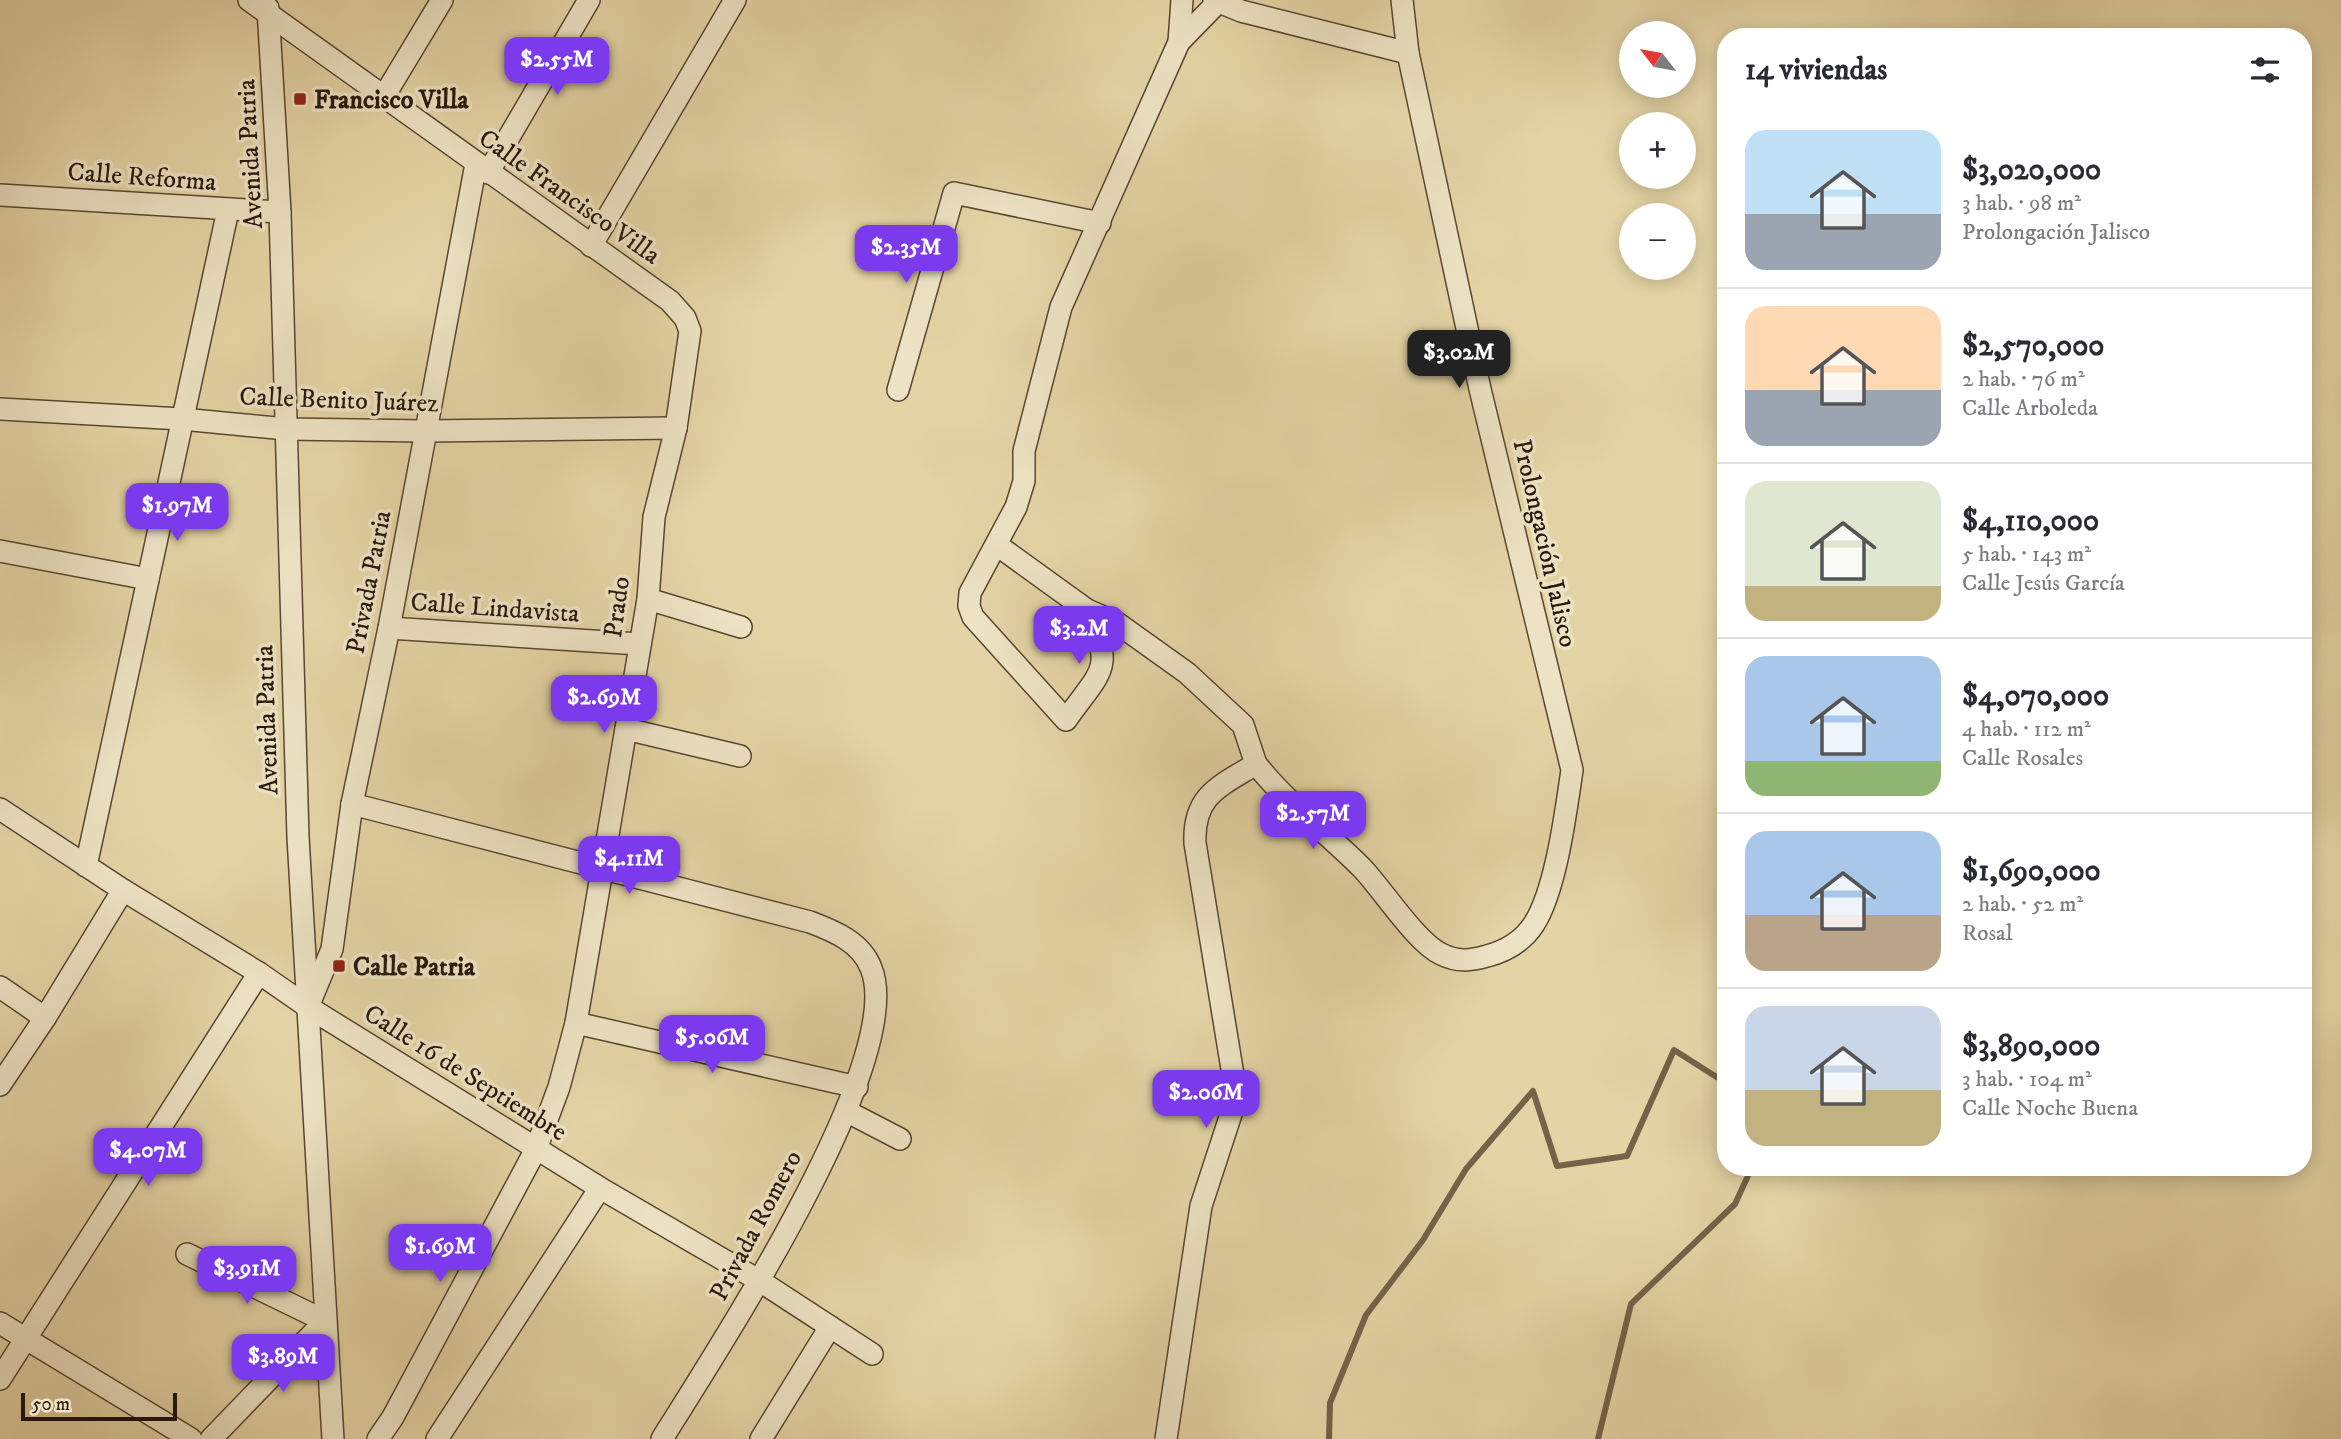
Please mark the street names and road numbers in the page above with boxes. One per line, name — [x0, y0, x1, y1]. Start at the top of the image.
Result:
street label: Avenida Patria — [230, 78, 271, 230]
street label: Calle Francisco Villa — [472, 122, 667, 272]
street label: Calle Reforma — [66, 156, 217, 199]
street label: Calle Benito Juárez — [239, 381, 439, 420]
street label: Prolongación Jalisco — [1505, 436, 1585, 651]
street label: Privada Patria — [339, 508, 400, 657]
street label: Prado — [597, 574, 638, 640]
street label: Calle Lindavista — [409, 586, 580, 631]
street label: Avenida Patria — [248, 644, 287, 795]
street label: Calle 16 de Septiembre — [358, 997, 573, 1149]
street label: Privada Romero — [703, 1145, 810, 1307]

